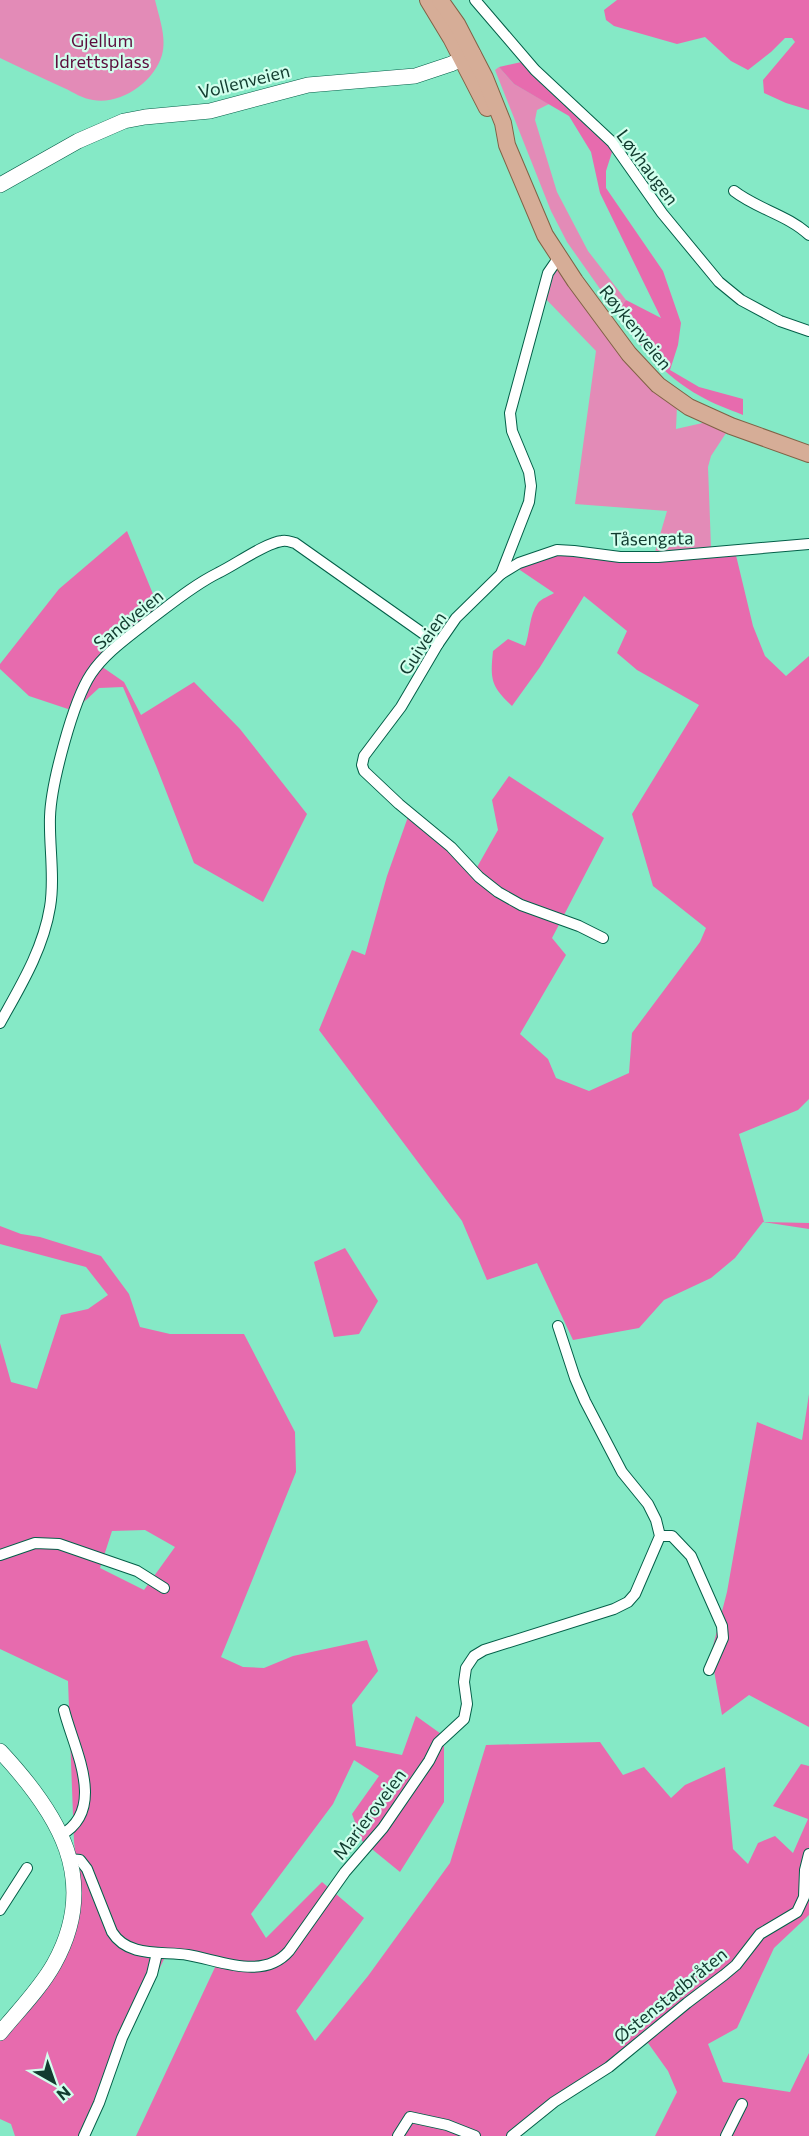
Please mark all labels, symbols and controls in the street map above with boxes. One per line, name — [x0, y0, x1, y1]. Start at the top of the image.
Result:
park label: Gjellum Idrettsplass — [54, 29, 150, 72]
street label: Vollenveien — [196, 59, 292, 103]
street label: Løvhaugen — [612, 125, 684, 209]
street label: Røykenveien — [595, 280, 677, 374]
street label: Tåsengata — [610, 526, 694, 550]
street label: Sandveien — [89, 584, 167, 654]
street label: Guiveien — [394, 607, 450, 679]
street label: Marieroveien — [328, 1764, 410, 1864]
street label: Østenstadbråten — [609, 1943, 731, 2047]
north arrow — [24, 2052, 84, 2112]
text: N — [53, 2083, 75, 2105]

